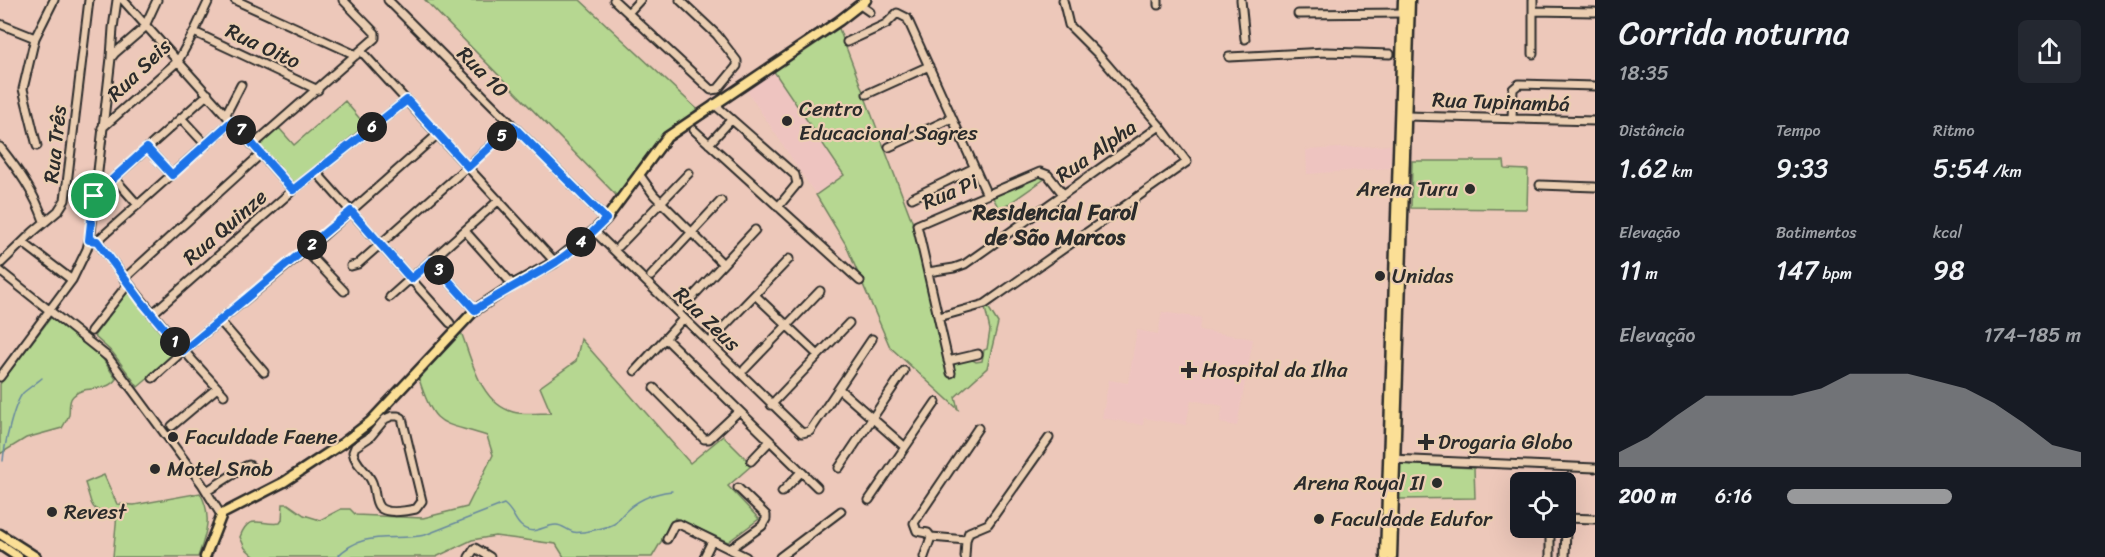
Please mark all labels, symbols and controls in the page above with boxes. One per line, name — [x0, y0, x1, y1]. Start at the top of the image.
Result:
text: Corrida noturna — [1619, 4, 1850, 62]
street label: Rua Oito — [219, 12, 307, 80]
button: share — [2018, 20, 2081, 83]
street label: Rua Seis — [97, 29, 181, 111]
street label: Rua 10 — [448, 37, 518, 107]
text: 18:35 — [1619, 56, 1669, 91]
street label: Rua Tupinambá — [1432, 81, 1571, 123]
place label: Centro Educacional Sagres — [799, 90, 978, 152]
street label: Rua Três — [32, 103, 78, 185]
street label: Rua Alpha — [1047, 109, 1145, 193]
pin: 6 — [357, 112, 387, 142]
text: 6 — [367, 112, 377, 141]
marker: Centro Educacional Sagres — [780, 114, 794, 128]
pin: 7 — [226, 115, 256, 145]
text: 7 — [236, 115, 246, 144]
text: Distância — [1619, 116, 1685, 145]
text: Tempo — [1776, 116, 1821, 145]
text: Ritmo — [1933, 116, 1975, 145]
pin: 5 — [487, 121, 517, 151]
text: 5 — [497, 121, 507, 150]
text: 1.62 — [1619, 145, 1668, 191]
text: 9:33 — [1776, 145, 1828, 191]
text: 5:54 — [1933, 145, 1989, 191]
text: km — [1668, 157, 1693, 186]
text: /km — [1989, 157, 2022, 186]
street label: Rua Pi — [916, 163, 985, 221]
pin — [68, 170, 119, 221]
place label: Arena Turu — [1356, 170, 1459, 208]
icon: arrive — [77, 179, 110, 212]
street label: Rua Quinze — [174, 179, 276, 275]
marker: Arena Turu — [1463, 182, 1477, 196]
district label: Residencial Farol de São Marcos — [972, 193, 1139, 257]
text: Elevação — [1619, 218, 1680, 247]
text: Batimentos — [1776, 218, 1857, 247]
text: kcal — [1933, 218, 1962, 247]
pin: 4 — [566, 227, 596, 257]
text: 4 — [576, 227, 586, 256]
pin: 2 — [297, 230, 327, 260]
text: 2 — [307, 230, 317, 259]
text: 11 — [1619, 247, 1641, 293]
text: 147 — [1776, 247, 1818, 293]
text: 98 — [1933, 247, 1965, 293]
pin: 3 — [424, 255, 454, 285]
text: 3 — [435, 255, 443, 284]
place label: Unidas — [1392, 257, 1454, 295]
text: m — [1641, 259, 1658, 288]
text: bpm — [1818, 259, 1852, 288]
marker: Unidas — [1373, 269, 1387, 283]
street label: Rua Zeus — [664, 277, 750, 361]
text: Elevação — [1619, 318, 1695, 353]
text: 174–185 m — [1984, 318, 2081, 353]
pin: 1 — [160, 327, 190, 357]
text: 1 — [172, 327, 178, 356]
place label: Hospital da Ilha — [1202, 351, 1348, 389]
marker: Hospital da Ilha — [1180, 361, 1198, 379]
place label: Faculdade Faene — [185, 418, 338, 456]
place label: Drogaria Globo — [1438, 423, 1573, 461]
marker: Faculdade Faene — [166, 430, 180, 444]
marker: Drogaria Globo — [1419, 435, 1433, 449]
place label: Motel Snob — [167, 450, 273, 488]
marker: Motel Snob — [148, 462, 162, 476]
place label: Arena Royal II — [1293, 464, 1426, 502]
map controls — [1510, 472, 1576, 538]
button: locate — [1510, 472, 1576, 538]
marker: Arena Royal II — [1430, 476, 1444, 490]
text: 200 m — [1619, 479, 1676, 514]
text: 6:16 — [1715, 479, 1752, 514]
place label: Revest — [64, 493, 128, 531]
place label: Faculdade Edufor — [1331, 500, 1493, 538]
marker: Revest — [45, 505, 59, 519]
marker: Faculdade Edufor — [1312, 512, 1326, 526]

